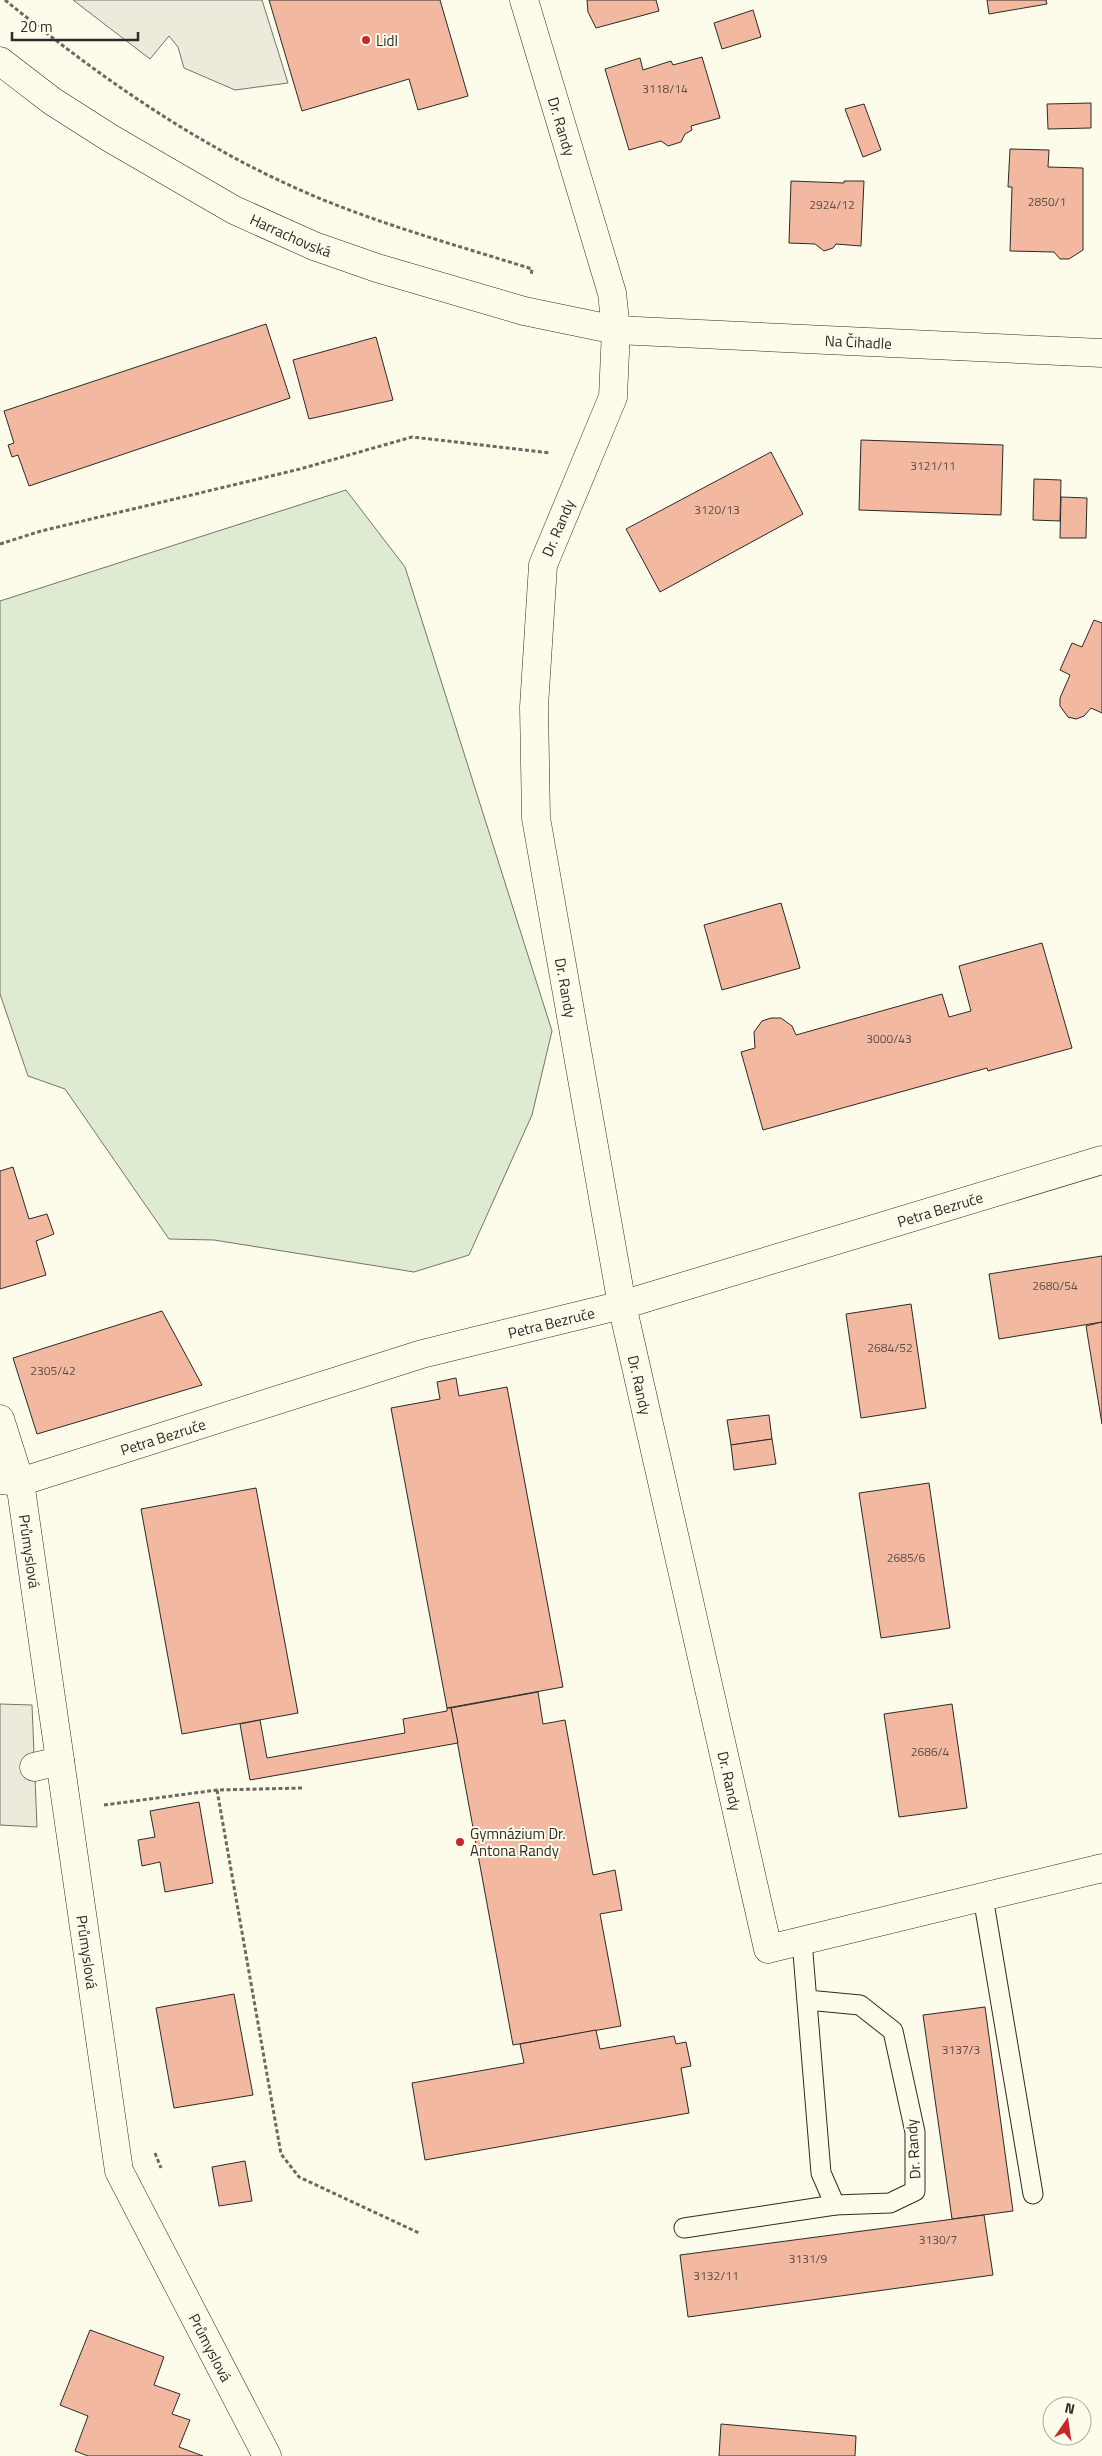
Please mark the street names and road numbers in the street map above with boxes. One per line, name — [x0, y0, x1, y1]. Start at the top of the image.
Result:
street label: Dr. Randy — [542, 94, 582, 159]
street label: Harrachovská — [246, 207, 335, 263]
street label: Na Čihadle — [824, 328, 892, 355]
street label: Dr. Randy — [536, 496, 580, 560]
street label: Dr. Randy — [549, 956, 583, 1020]
street label: Petra Bezruče — [894, 1185, 986, 1233]
street label: Petra Bezruče — [505, 1301, 597, 1344]
street label: Dr. Randy — [622, 1353, 658, 1417]
street label: Petra Bezruče — [117, 1412, 209, 1461]
street label: Průmyslová — [13, 1513, 47, 1590]
street label: Dr. Randy — [712, 1749, 748, 1813]
street label: Průmyslová — [71, 1914, 104, 1991]
street label: Dr. Randy — [899, 2118, 927, 2180]
street label: Průmyslová — [183, 2309, 238, 2386]

